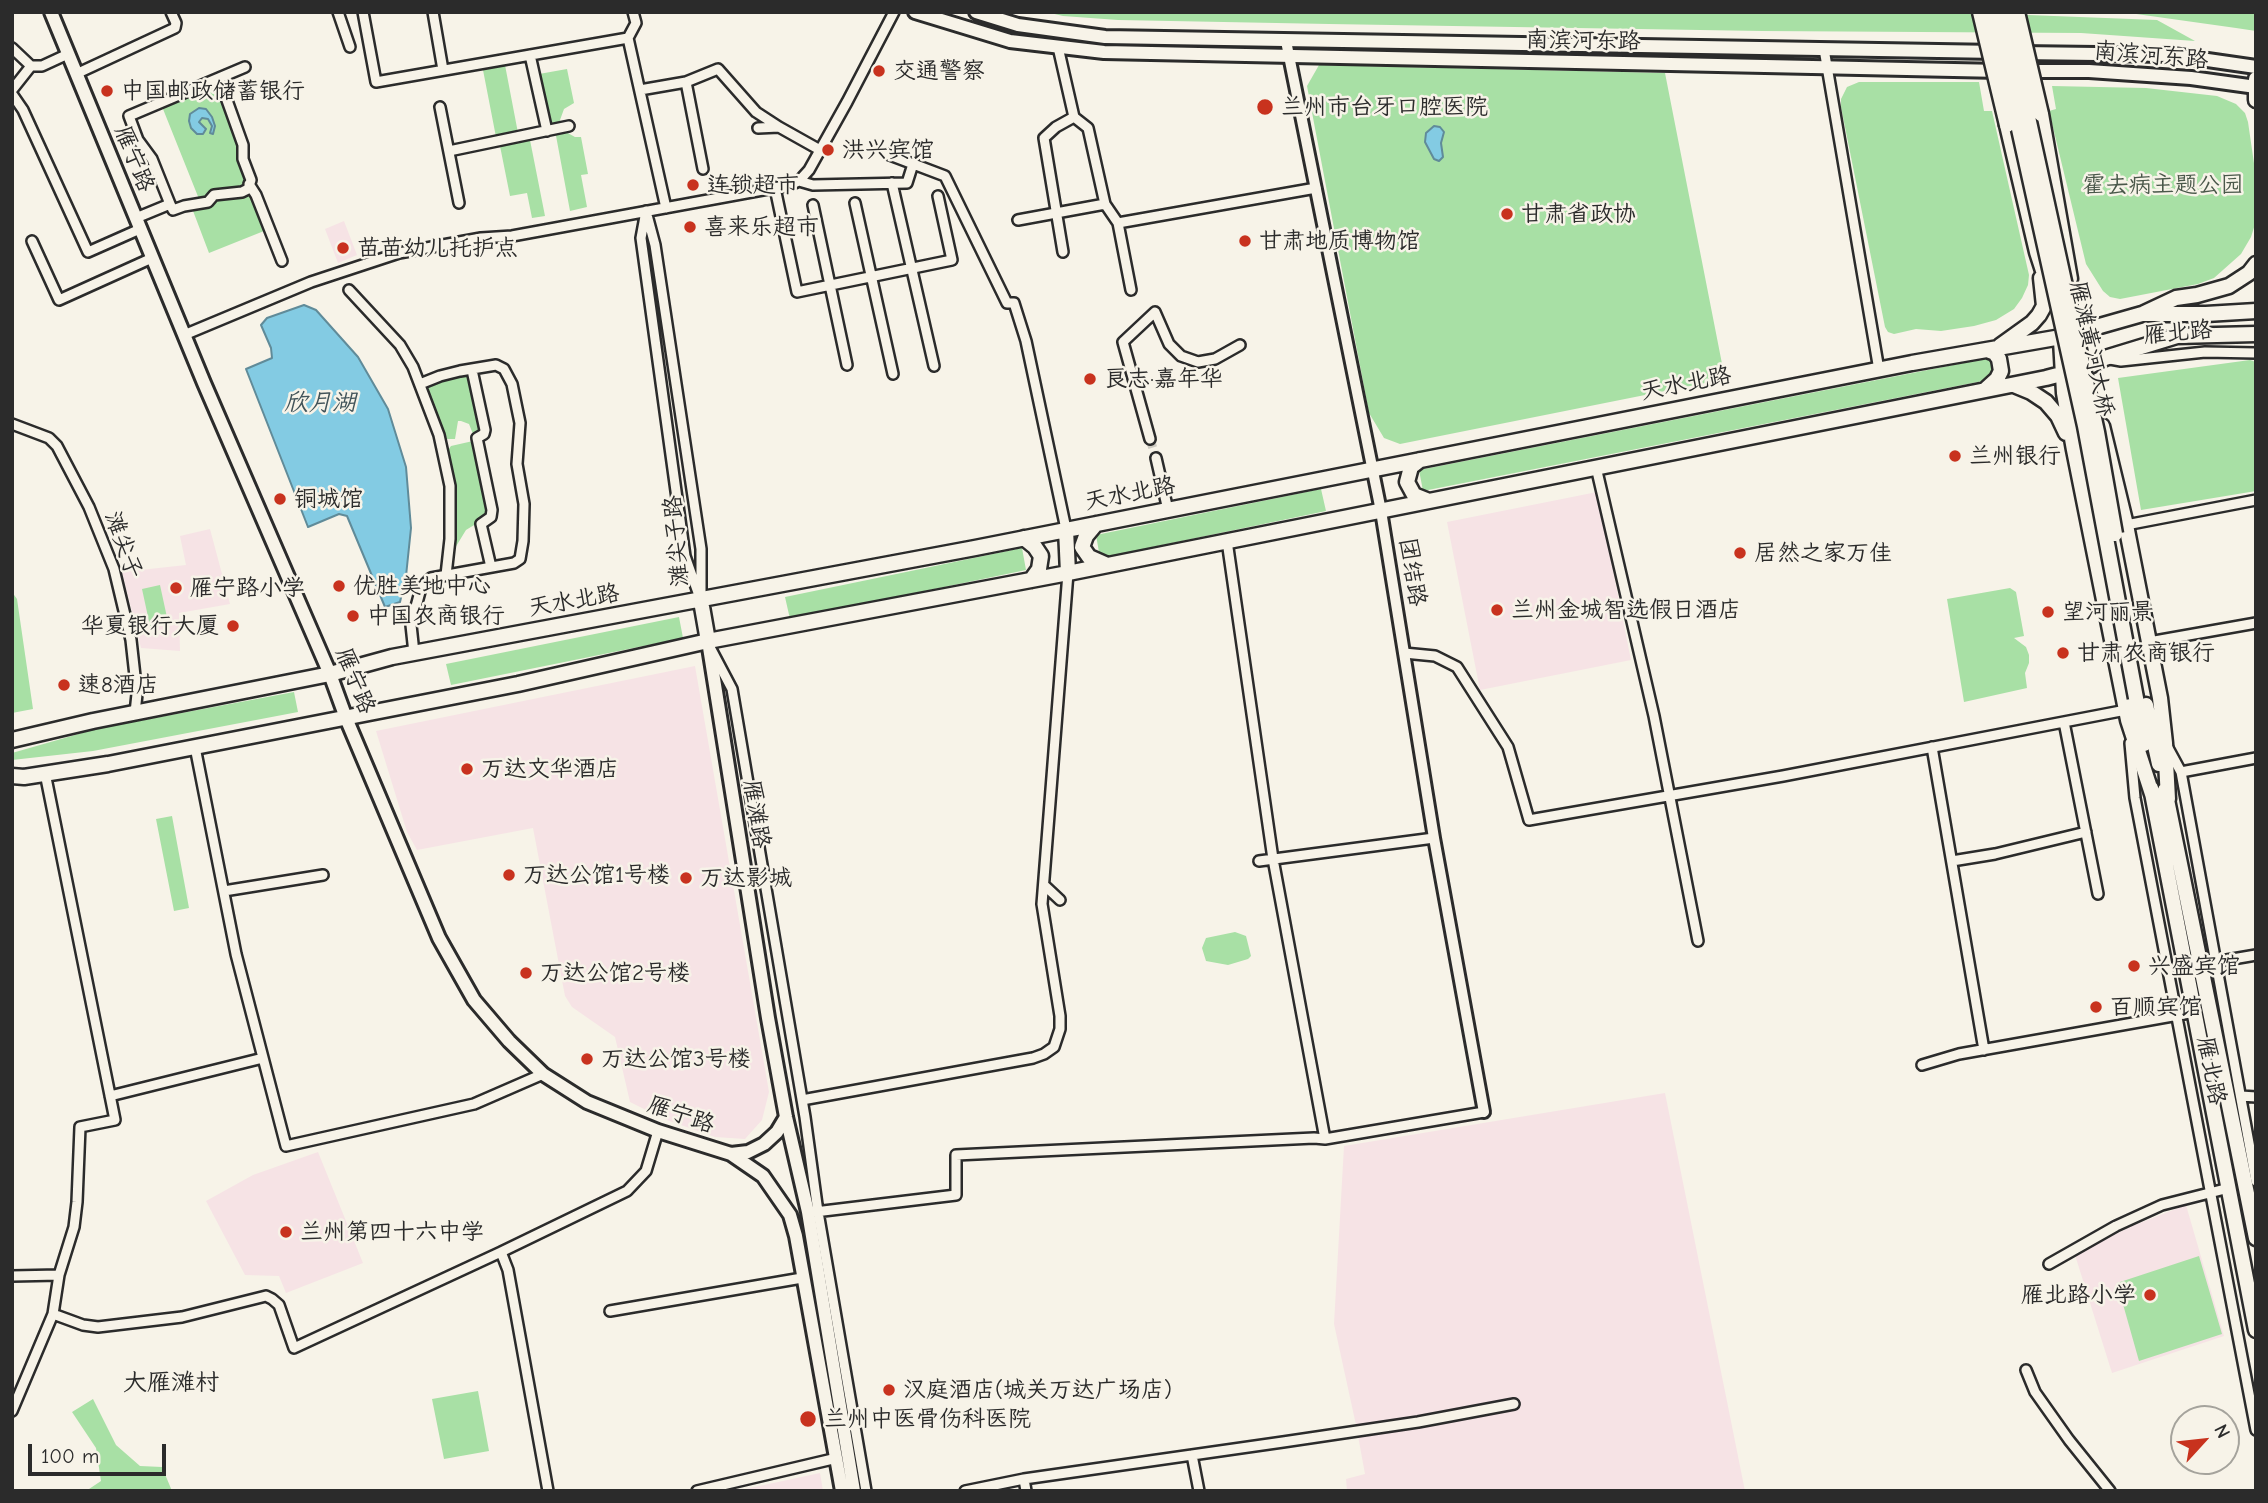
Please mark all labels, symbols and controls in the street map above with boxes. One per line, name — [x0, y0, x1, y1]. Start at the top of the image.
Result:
street label: 南滨河东路 — [1525, 26, 1641, 56]
street label: 南滨河东路 — [2093, 37, 2209, 75]
place label: 交通警察 — [893, 57, 985, 85]
marker: 交通警察 — [871, 63, 887, 79]
place label: 中国邮政储蓄银行 — [121, 77, 305, 105]
marker: 中国邮政储蓄银行 — [99, 83, 115, 99]
place label: 兰州市台牙口腔医院 — [1281, 93, 1488, 121]
marker: 兰州市台牙口腔医院 — [1255, 97, 1275, 117]
street label: 雁宁路 — [108, 122, 160, 196]
place label: 洪兴宾馆 — [842, 136, 934, 164]
marker: 洪兴宾馆 — [820, 142, 836, 158]
place label: 连锁超市 — [707, 171, 799, 199]
park label: 霍去病主题公园 — [2083, 171, 2243, 199]
marker: 连锁超市 — [685, 177, 701, 193]
place label: 甘肃省政协 — [1521, 200, 1636, 228]
marker: 甘肃省政协 — [1499, 206, 1515, 222]
place label: 喜来乐超市 — [704, 213, 819, 241]
marker: 喜来乐超市 — [682, 219, 698, 235]
place label: 甘肃地质博物馆 — [1259, 227, 1420, 255]
marker: 甘肃地质博物馆 — [1237, 233, 1253, 249]
place label: 苗苗幼儿托护点 — [357, 234, 518, 262]
marker: 苗苗幼儿托护点 — [335, 240, 351, 256]
street label: 雁滩黄河大桥 — [2063, 279, 2119, 419]
street label: 雁北路 — [2142, 316, 2214, 350]
street label: 天水北路 — [1638, 362, 1734, 406]
place label: 良志·嘉年华 — [1104, 365, 1223, 393]
marker: 良志·嘉年华 — [1082, 371, 1098, 387]
water label: 欣月湖 — [284, 389, 356, 417]
place label: 兰州银行 — [1969, 442, 2061, 470]
marker: 兰州银行 — [1947, 448, 1963, 464]
street label: 天水北路 — [1082, 472, 1178, 516]
place label: 铜城馆 — [294, 485, 363, 513]
marker: 铜城馆 — [272, 491, 288, 507]
street label: 滩尖子路 — [659, 494, 695, 588]
street label: 滩尖子 — [98, 508, 148, 582]
street label: 团结路 — [1393, 536, 1431, 608]
place label: 居然之家万佳 — [1754, 539, 1892, 567]
marker: 居然之家万佳 — [1732, 545, 1748, 561]
place label: 优胜美地中心 — [353, 572, 491, 600]
place label: 雁宁路小学 — [190, 574, 305, 602]
marker: 优胜美地中心 — [331, 578, 347, 594]
street label: 天水北路 — [526, 579, 622, 623]
marker: 雁宁路小学 — [168, 580, 184, 596]
place label: 兰州金城智选假日酒店 — [1511, 596, 1741, 624]
place label: 望河丽景 — [2062, 598, 2154, 626]
place label: 中国农商银行 — [367, 602, 505, 630]
marker: 兰州金城智选假日酒店 — [1489, 602, 1505, 618]
marker: 望河丽景 — [2040, 604, 2056, 620]
marker: 中国农商银行 — [345, 608, 361, 624]
place label: 华夏银行大厦 — [81, 612, 219, 640]
marker: 华夏银行大厦 — [225, 618, 241, 634]
place label: 甘肃农商银行 — [2077, 639, 2215, 667]
street label: 雁宁路 — [329, 644, 381, 718]
marker: 甘肃农商银行 — [2055, 645, 2071, 661]
place label: 速8酒店 — [78, 671, 159, 699]
marker: 速8酒店 — [56, 677, 72, 693]
place label: 万达文华酒店 — [481, 755, 619, 783]
marker: 万达文华酒店 — [459, 761, 475, 777]
street label: 雁滩路 — [737, 778, 775, 850]
place label: 万达公馆1号楼 — [523, 861, 670, 889]
place label: 万达影城 — [700, 864, 792, 892]
marker: 万达公馆1号楼 — [501, 867, 517, 883]
marker: 万达影城 — [678, 870, 694, 886]
place label: 兴盛宾馆 — [2148, 952, 2240, 980]
marker: 兴盛宾馆 — [2126, 958, 2142, 974]
place label: 万达公馆2号楼 — [540, 959, 690, 987]
marker: 万达公馆2号楼 — [518, 965, 534, 981]
place label: 百顺宾馆 — [2110, 993, 2202, 1021]
marker: 百顺宾馆 — [2088, 999, 2104, 1015]
street label: 雁北路 — [2191, 1035, 2231, 1107]
place label: 万达公馆3号楼 — [601, 1045, 751, 1073]
marker: 万达公馆3号楼 — [579, 1051, 595, 1067]
street label: 雁宁路 — [644, 1091, 718, 1139]
place label: 兰州第四十六中学 — [300, 1218, 484, 1246]
marker: 兰州第四十六中学 — [278, 1224, 294, 1240]
place label: 雁北路小学 — [2021, 1281, 2136, 1309]
marker: 雁北路小学 — [2142, 1287, 2158, 1303]
district label: 大雁滩村 — [123, 1369, 219, 1397]
place label: 汉庭酒店(城关万达广场店) — [903, 1376, 1172, 1404]
marker: 汉庭酒店(城关万达广场店) — [881, 1382, 897, 1398]
place label: 兰州中医骨伤科医院 — [824, 1405, 1031, 1433]
north arrow — [2170, 1405, 2240, 1475]
marker: 兰州中医骨伤科医院 — [798, 1409, 818, 1429]
text: N — [2209, 1421, 2235, 1442]
scale bar — [32, 1430, 170, 1474]
text: 100 m — [41, 1444, 99, 1468]

